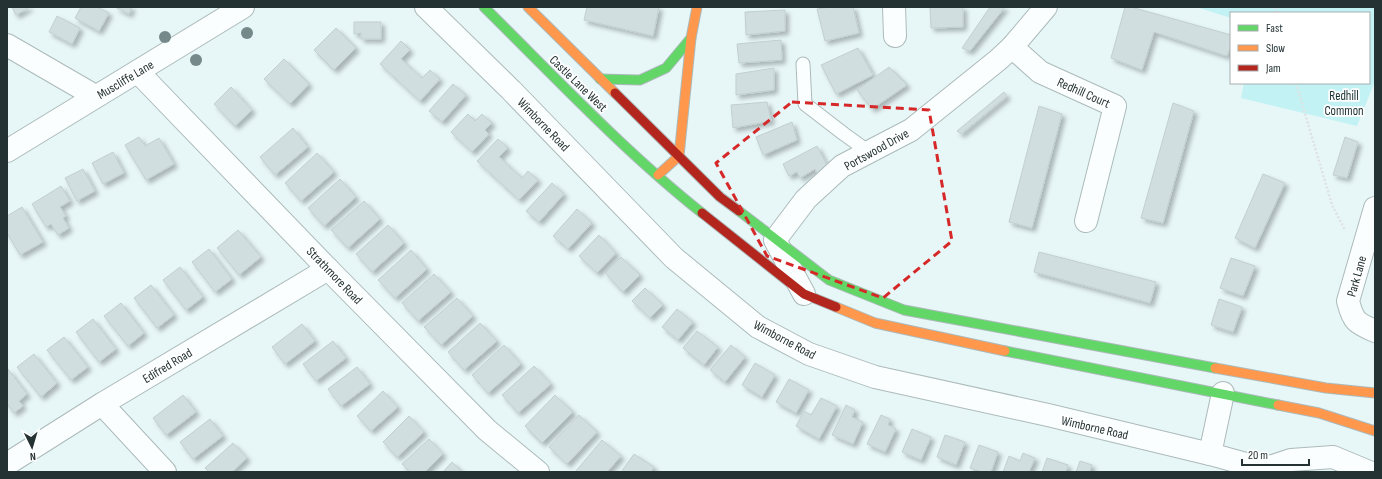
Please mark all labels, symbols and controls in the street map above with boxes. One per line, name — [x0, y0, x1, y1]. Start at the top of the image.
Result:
legend — [1230, 12, 1370, 84]
text: Fast — [1266, 21, 1283, 36]
text: Slow — [1266, 41, 1285, 56]
street label: Castle Lane West — [546, 52, 611, 115]
street label: Muscliffe Lane — [94, 57, 157, 103]
text: Jam — [1265, 61, 1281, 76]
street label: Redhill Court — [1055, 74, 1113, 112]
park label: Redhill Common — [1324, 88, 1364, 119]
street label: Wimborne Road — [514, 95, 573, 155]
street label: Portswood Drive — [841, 126, 912, 174]
street label: Strathmore Road — [303, 244, 366, 308]
street label: Park Lane — [1344, 254, 1370, 299]
street label: Wimborne Road — [751, 317, 818, 363]
street label: Edifred Road — [140, 345, 195, 387]
street label: Wimborne Road — [1060, 413, 1130, 443]
north arrow — [12, 427, 52, 467]
scale bar — [1242, 441, 1309, 467]
text: 20 m — [1248, 448, 1268, 463]
text: N — [29, 450, 36, 463]

